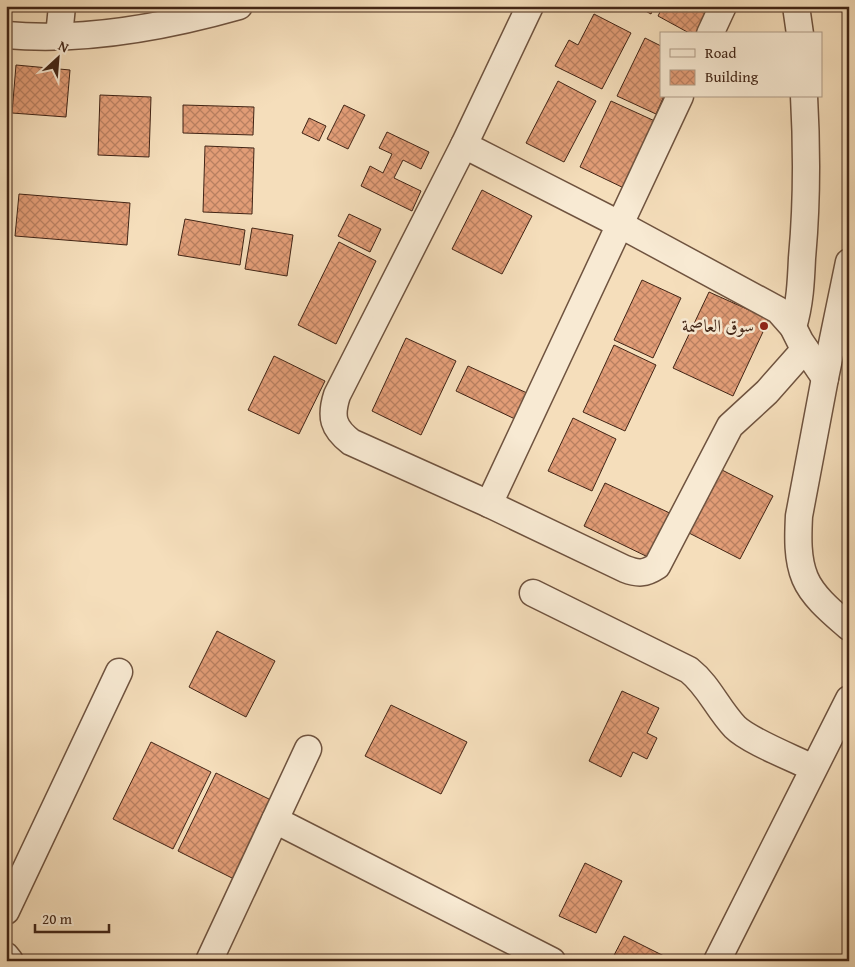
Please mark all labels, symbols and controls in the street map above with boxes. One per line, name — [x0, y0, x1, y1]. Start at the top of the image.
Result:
north arrow — [32, 32, 82, 82]
legend — [660, 32, 822, 98]
text: N — [55, 35, 73, 58]
text: Road — [705, 42, 736, 63]
text: Building — [705, 66, 759, 87]
place label: سوق العاصمة — [682, 312, 754, 339]
marker: سوق العاصمة — [758, 320, 770, 332]
scale bar — [35, 902, 109, 934]
text: 20 m — [42, 908, 73, 929]

